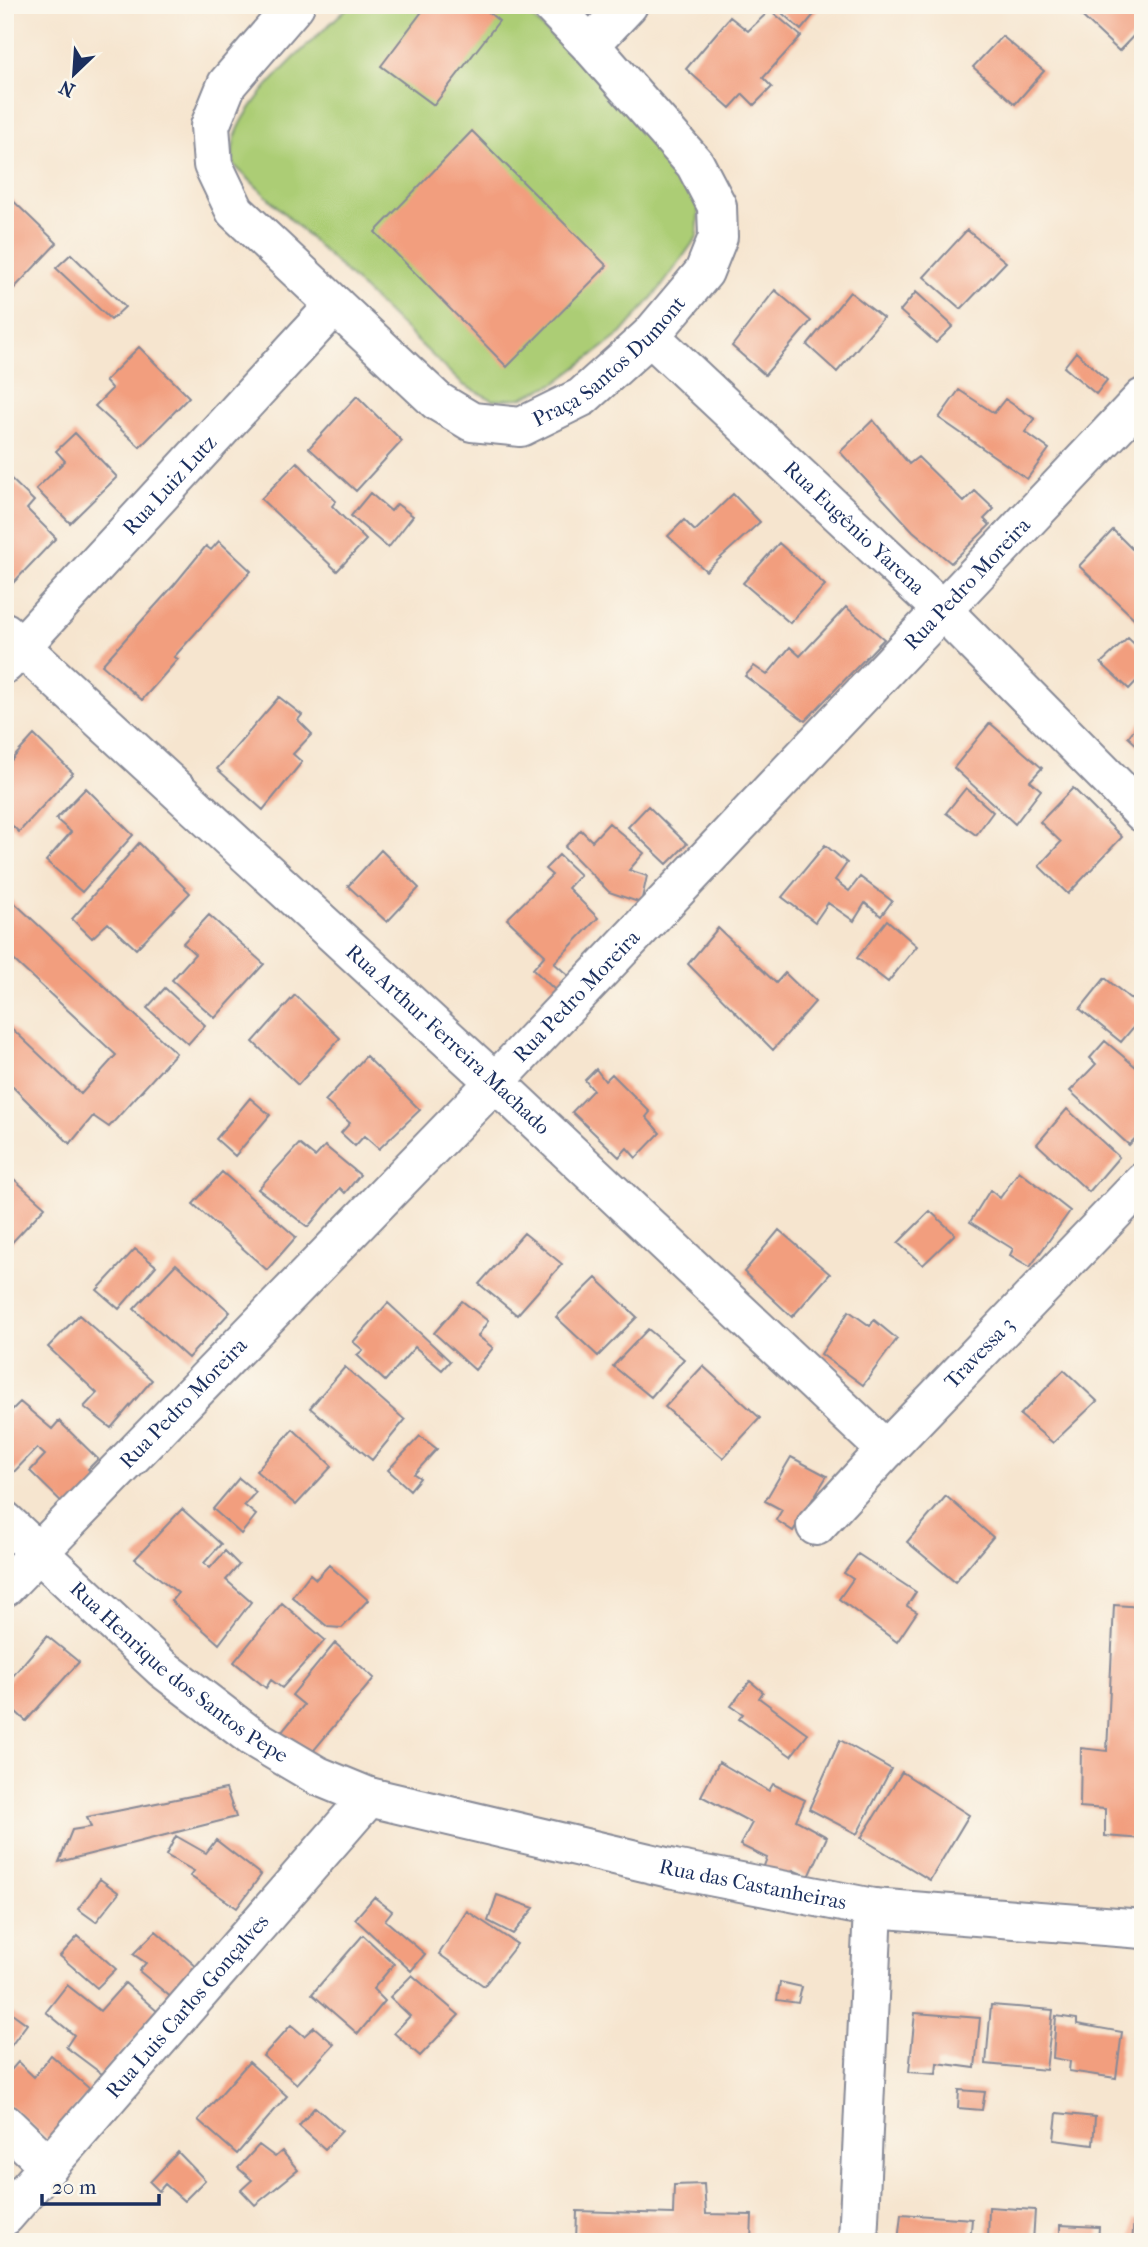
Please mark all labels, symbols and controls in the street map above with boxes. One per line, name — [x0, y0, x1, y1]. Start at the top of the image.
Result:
north arrow — [38, 38, 108, 108]
text: N — [56, 75, 78, 102]
street label: Praça Santos Dumont — [529, 291, 691, 431]
street label: Rua Luiz Lutz — [118, 430, 221, 540]
street label: Rua Eugênio Yarena — [779, 456, 930, 600]
street label: Rua Pedro Moreira — [899, 513, 1035, 655]
street label: Rua Pedro Moreira — [508, 925, 645, 1067]
street label: Rua Arthur Ferreira Machado — [341, 939, 555, 1140]
street label: Travessa 3 — [939, 1312, 1019, 1394]
street label: Rua Pedro Moreira — [115, 1333, 252, 1474]
street label: Rua Henrique dos Santos Pepe — [65, 1576, 292, 1768]
street label: Rua das Castanheiras — [657, 1854, 849, 1915]
street label: Rua Luis Carlos Gonçalves — [101, 1909, 274, 2103]
scale bar — [42, 2163, 159, 2207]
text: 20 m — [52, 2175, 97, 2199]

